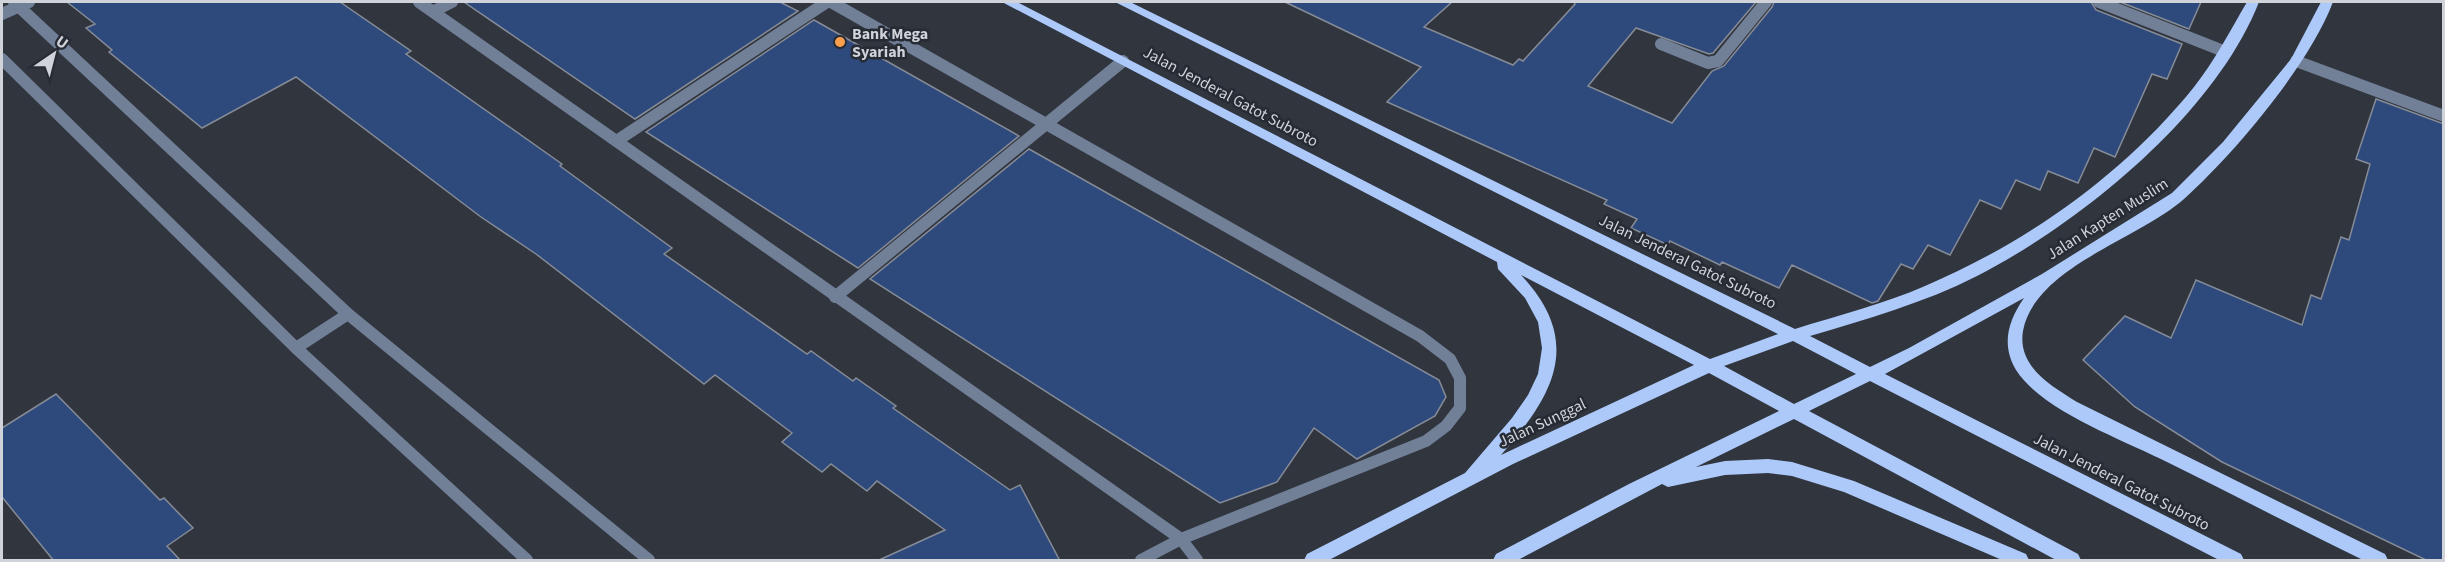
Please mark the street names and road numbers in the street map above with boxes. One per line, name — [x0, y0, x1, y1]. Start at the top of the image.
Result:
street label: Jalan Jenderal Gatot Subroto — [1139, 41, 1322, 152]
street label: Jalan Kapten Muslim — [2043, 173, 2172, 265]
street label: Jalan Jenderal Gatot Subroto — [1595, 209, 1780, 315]
street label: Jalan Sunggal — [1495, 393, 1590, 453]
street label: Jalan Jenderal Gatot Subroto — [2030, 428, 2213, 536]

